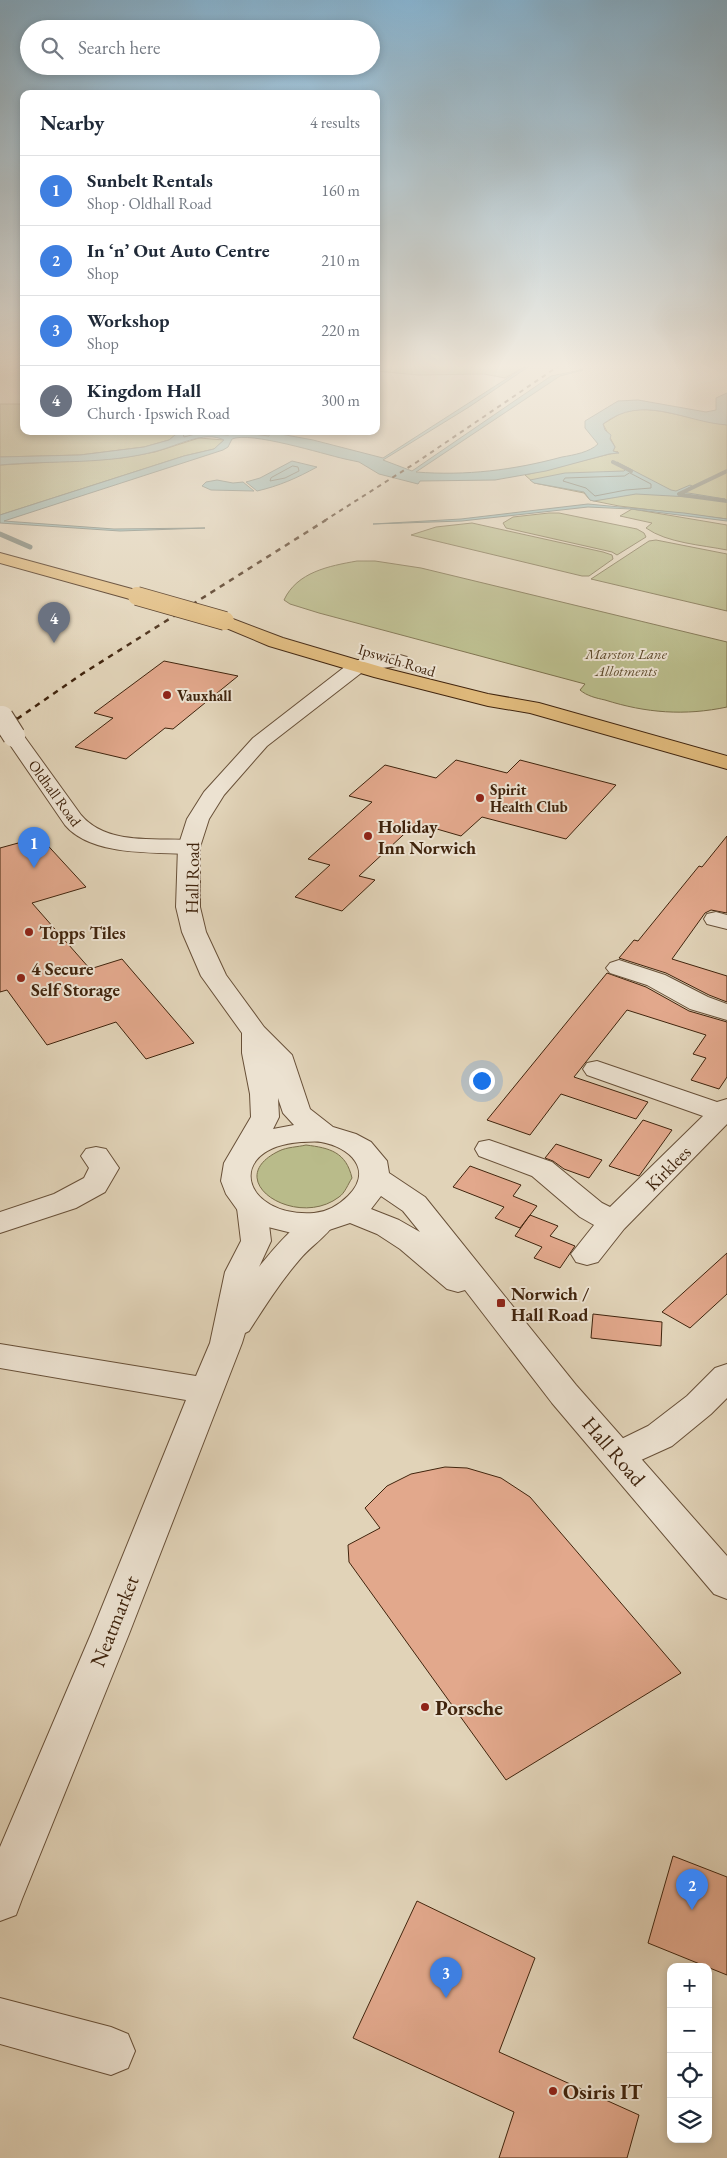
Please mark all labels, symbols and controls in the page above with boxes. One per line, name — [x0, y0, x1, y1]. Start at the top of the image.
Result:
search box — [20, 20, 380, 75]
icon: search — [38, 34, 66, 62]
text: Search here — [78, 35, 160, 60]
text: Nearby — [40, 109, 104, 136]
text: 4 results — [310, 112, 360, 133]
text: Sunbelt Rentals — [87, 168, 213, 193]
text: 1 — [52, 180, 60, 201]
text: 160 m — [321, 180, 360, 201]
text: Shop · Oldhall Road — [87, 193, 212, 214]
text: In ‘n’ Out Auto Centre — [87, 238, 270, 263]
text: 2 — [52, 250, 60, 271]
text: 210 m — [321, 250, 360, 271]
text: Shop — [87, 263, 119, 284]
text: Workshop — [87, 308, 169, 333]
text: 3 — [52, 320, 60, 341]
text: 220 m — [321, 320, 360, 341]
text: Shop — [87, 333, 119, 354]
text: Kingdom Hall — [87, 378, 201, 403]
text: 4 — [52, 390, 60, 411]
text: 300 m — [321, 390, 360, 411]
text: Church · Ipswich Road — [87, 403, 230, 424]
pin: 4 — [38, 602, 70, 643]
street label: Ipswich Road — [356, 639, 438, 681]
park label: Marston Lane Allotments — [584, 644, 668, 680]
place label: Vauxhall — [177, 686, 233, 705]
marker: Vauxhall — [161, 689, 173, 701]
street label: Oldhall Road — [24, 756, 86, 830]
place label: Spirit Health Club — [490, 780, 568, 816]
marker: Spirit Health Club — [474, 792, 486, 804]
place label: Holiday Inn Norwich — [378, 815, 476, 859]
pin: 1 — [18, 827, 50, 868]
marker: Holiday Inn Norwich — [362, 830, 374, 842]
street label: Hall Road — [180, 841, 204, 914]
place label: Topps Tiles — [39, 921, 126, 944]
marker: Topps Tiles — [23, 926, 35, 938]
place label: 4 Secure Self Storage — [31, 957, 120, 1001]
marker: 4 Secure Self Storage — [15, 972, 27, 984]
your location — [469, 1068, 495, 1094]
street label: Kirklees — [640, 1140, 696, 1196]
place label: Norwich / Hall Road — [511, 1282, 590, 1326]
marker: Norwich / Hall Road — [495, 1297, 507, 1309]
street label: Hall Road — [576, 1411, 652, 1492]
street label: Neatmarket — [83, 1571, 145, 1671]
place label: Porsche — [435, 1694, 503, 1721]
marker: Porsche — [419, 1701, 431, 1713]
pin: 2 — [676, 1869, 708, 1910]
pin: 3 — [430, 1957, 462, 1998]
map controls — [667, 1963, 712, 2143]
button: + — [667, 1963, 712, 2008]
button: − — [667, 2008, 712, 2053]
button: locate — [667, 2053, 712, 2098]
place label: Osiris IT — [563, 2078, 643, 2105]
marker: Osiris IT — [547, 2085, 559, 2097]
button: layers — [667, 2098, 712, 2143]

